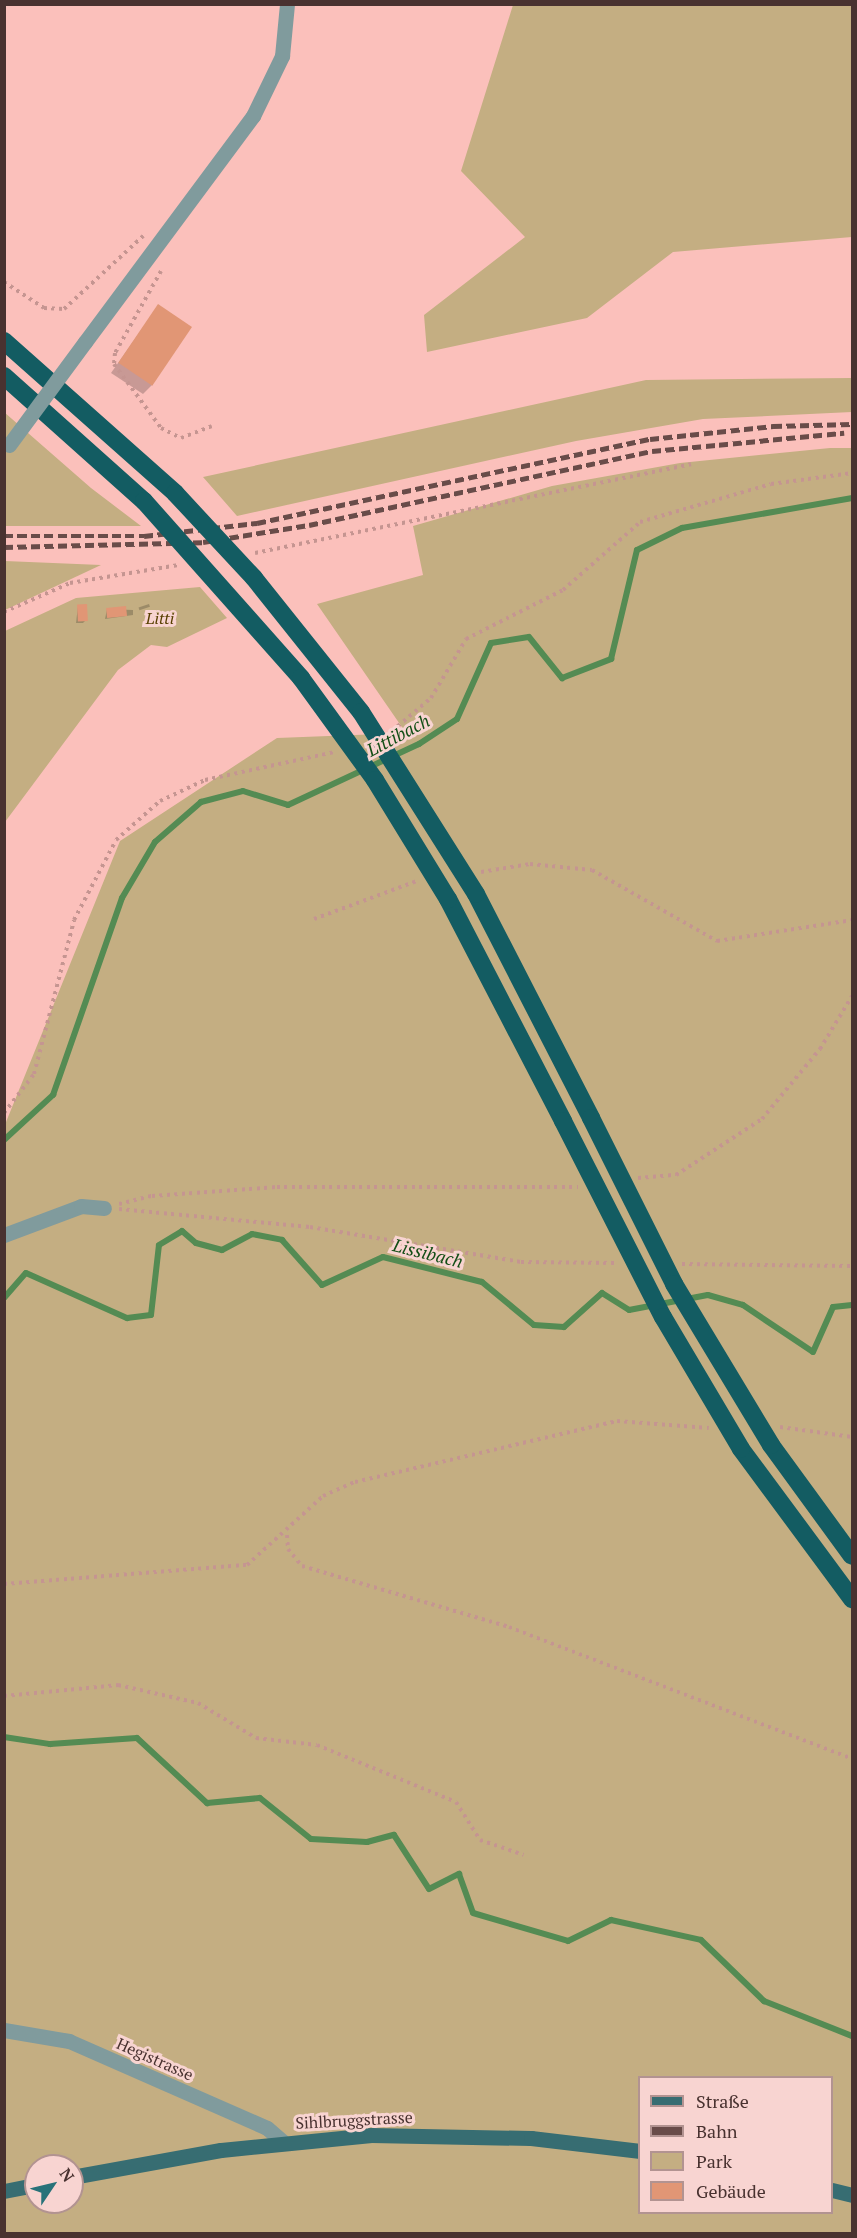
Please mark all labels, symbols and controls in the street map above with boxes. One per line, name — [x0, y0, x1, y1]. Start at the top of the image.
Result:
park label: Litti — [146, 608, 174, 628]
water label: Littibach — [363, 709, 433, 761]
water label: Lissibach — [391, 1234, 465, 1272]
street label: Hegistrasse — [114, 2034, 196, 2084]
legend — [638, 2076, 833, 2214]
text: Straße — [696, 2089, 749, 2113]
street label: Sihlbruggstrasse — [295, 2107, 413, 2133]
text: Bahn — [696, 2119, 737, 2143]
text: Park — [696, 2149, 732, 2173]
north arrow — [24, 2154, 84, 2214]
text: N — [55, 2164, 80, 2186]
text: Gebäude — [696, 2179, 766, 2203]

